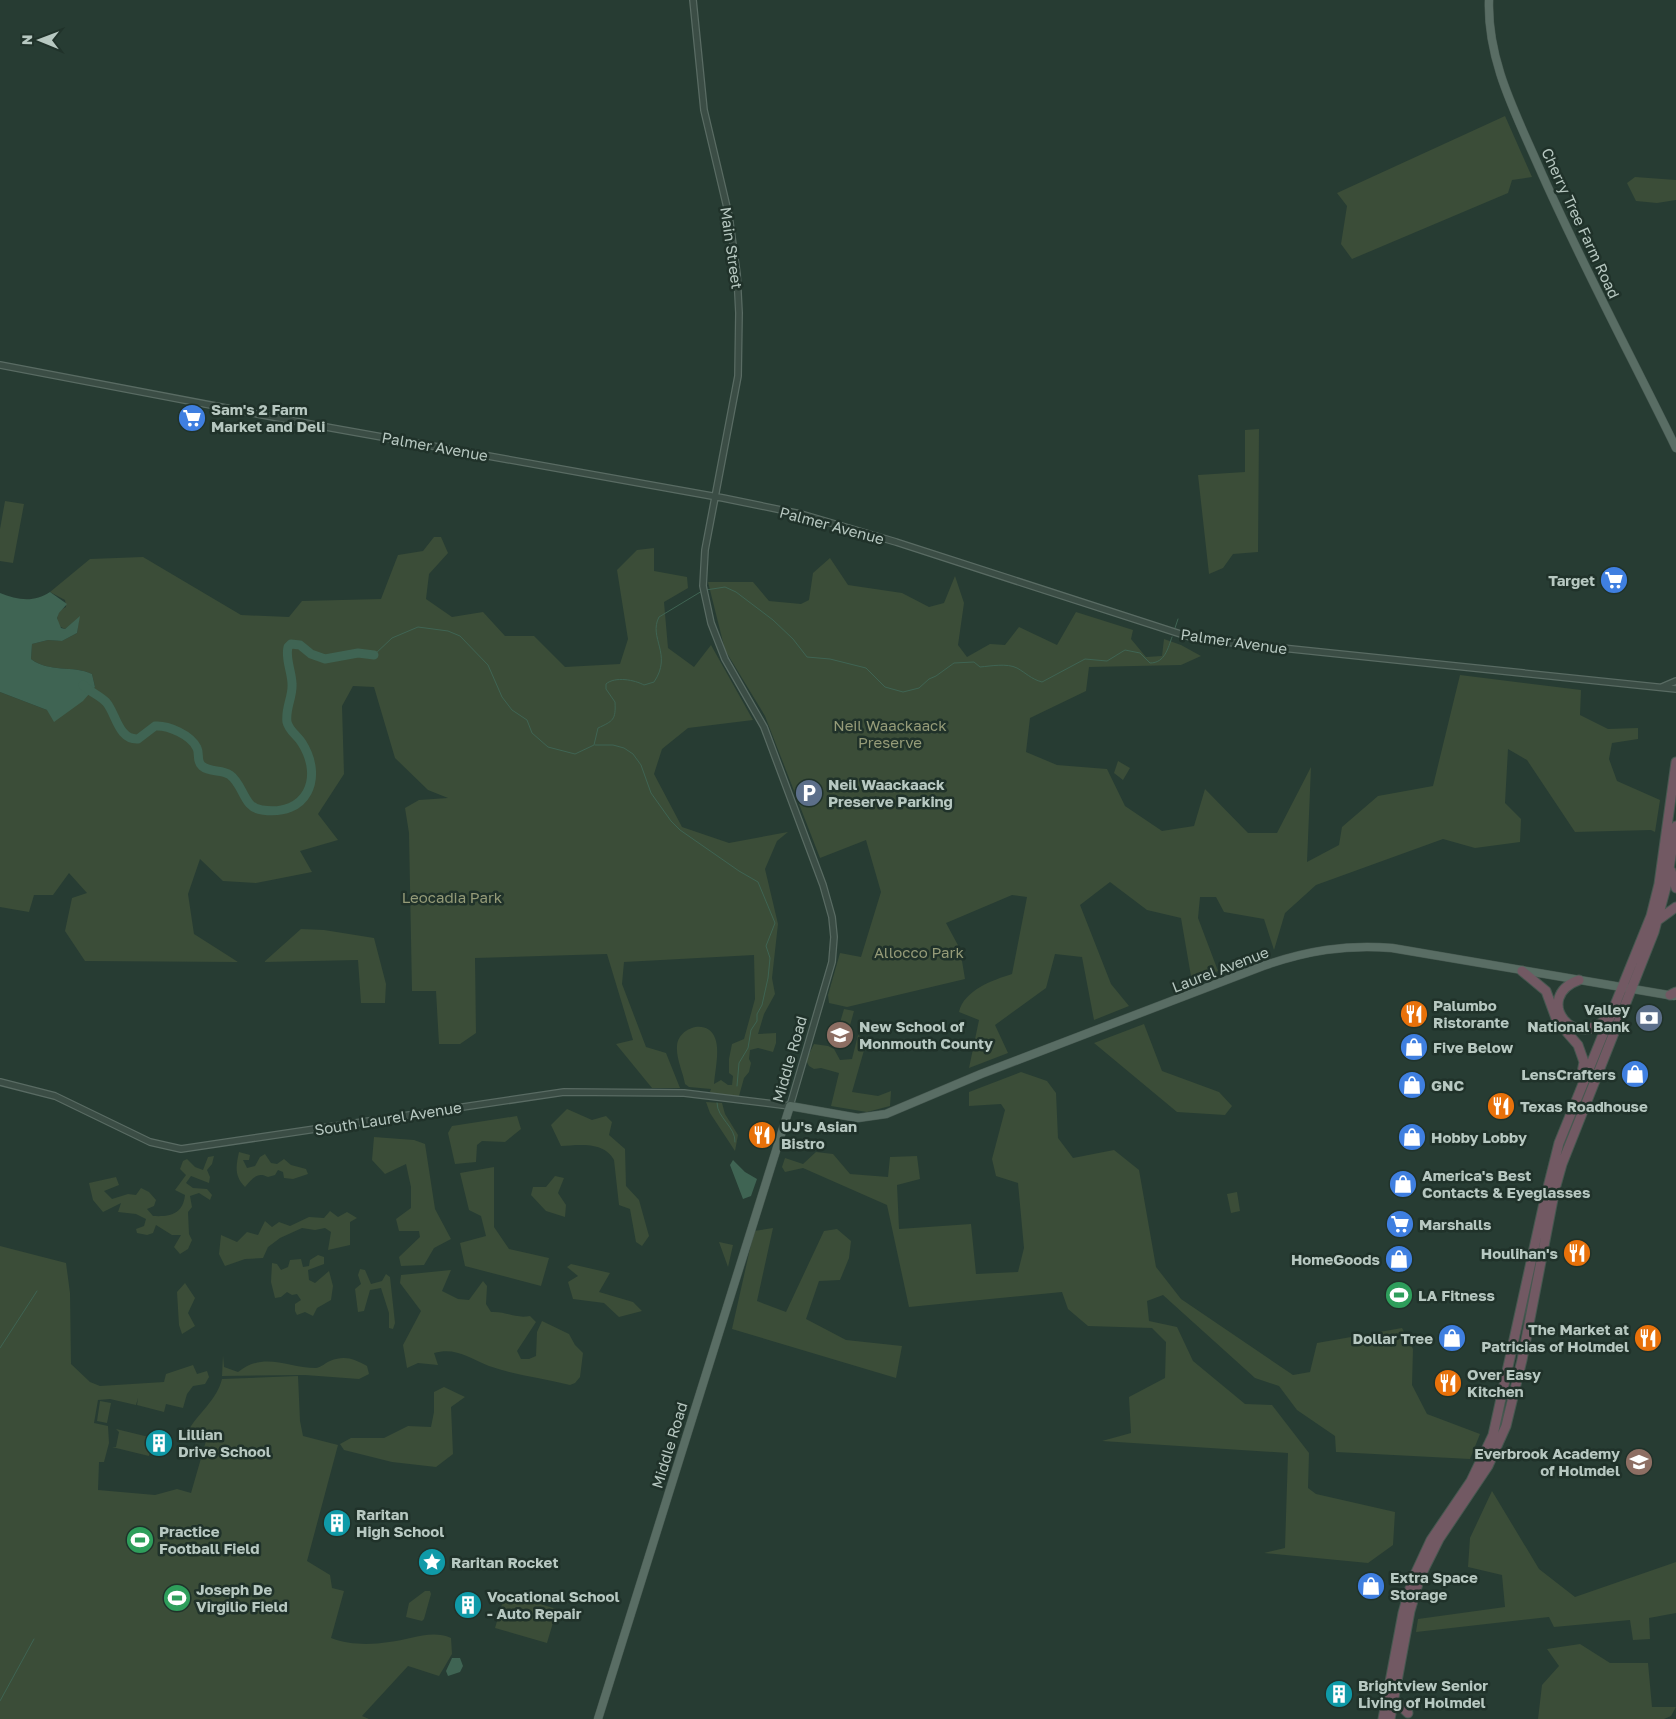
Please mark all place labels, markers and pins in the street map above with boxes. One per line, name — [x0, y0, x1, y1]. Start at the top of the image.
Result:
place label: Sam's 2 Farm Market and Deli — [211, 400, 325, 435]
supermarket icon: Sam's 2 Farm Market and Deli — [177, 403, 207, 433]
supermarket icon: Target — [1599, 565, 1629, 595]
place label: Target — [1548, 571, 1595, 589]
place label: Neil Waackaack Preserve Parking — [828, 775, 953, 810]
parking icon: Neil Waackaack Preserve Parking — [794, 778, 824, 808]
place label: Palumbo Ristorante — [1433, 996, 1509, 1031]
restaurant icon: Palumbo Ristorante — [1399, 999, 1429, 1029]
place label: Valley National Bank — [1527, 1000, 1630, 1035]
bank icon: Valley National Bank — [1634, 1003, 1664, 1033]
place label: New School of Monmouth County — [859, 1017, 993, 1052]
school or university icon: New School of Monmouth County — [825, 1020, 855, 1050]
shop icon: Five Below — [1399, 1032, 1429, 1062]
place label: Five Below — [1433, 1038, 1514, 1056]
shop icon: LensCrafters — [1620, 1059, 1650, 1089]
place label: LensCrafters — [1521, 1065, 1616, 1083]
shop icon: GNC — [1397, 1070, 1427, 1100]
place label: GNC — [1431, 1076, 1464, 1094]
restaurant icon: Texas Roadhouse — [1486, 1091, 1516, 1121]
place label: Texas Roadhouse — [1520, 1097, 1648, 1115]
place label: UJ's Asian Bistro — [781, 1117, 857, 1152]
restaurant icon: UJ's Asian Bistro — [747, 1120, 777, 1150]
shop icon: Hobby Lobby — [1397, 1122, 1427, 1152]
place label: Hobby Lobby — [1431, 1128, 1527, 1146]
place label: America's Best Contacts & Eyeglasses — [1422, 1166, 1590, 1201]
shop icon: America's Best Contacts & Eyeglasses — [1388, 1169, 1418, 1199]
supermarket icon: Marshalls — [1385, 1209, 1415, 1239]
place label: Marshalls — [1419, 1215, 1492, 1233]
restaurant icon: Houlihan's — [1562, 1238, 1592, 1268]
shop icon: HomeGoods — [1384, 1244, 1414, 1274]
place label: Houlihan's — [1481, 1244, 1558, 1262]
place label: HomeGoods — [1291, 1250, 1380, 1268]
sports icon: LA Fitness — [1384, 1280, 1414, 1310]
place label: LA Fitness — [1418, 1286, 1495, 1304]
place label: The Market at Patricias of Holmdel — [1481, 1320, 1629, 1355]
shop icon: Dollar Tree — [1437, 1323, 1467, 1353]
restaurant icon: The Market at Patricias of Holmdel — [1633, 1323, 1663, 1353]
place label: Dollar Tree — [1352, 1329, 1433, 1347]
place label: Over Easy Kitchen — [1467, 1365, 1541, 1400]
restaurant icon: Over Easy Kitchen — [1433, 1368, 1463, 1398]
place label: Lillian Drive School — [178, 1425, 271, 1460]
building icon: Lillian Drive School — [144, 1428, 174, 1458]
place label: Everbrook Academy of Holmdel — [1474, 1444, 1620, 1479]
school or university icon: Everbrook Academy of Holmdel — [1624, 1447, 1654, 1477]
place label: Raritan High School — [356, 1505, 444, 1540]
building icon: Raritan High School — [322, 1508, 352, 1538]
place label: Practice Football Field — [159, 1522, 260, 1557]
sports icon: Practice Football Field — [125, 1525, 155, 1555]
place icon: Raritan Rocket — [417, 1547, 447, 1577]
place label: Raritan Rocket — [451, 1553, 558, 1571]
place label: Extra Space Storage — [1390, 1568, 1478, 1603]
shop icon: Extra Space Storage — [1356, 1571, 1386, 1601]
place label: Joseph De Virgilio Field — [196, 1580, 288, 1615]
sports icon: Joseph De Virgilio Field — [162, 1583, 192, 1613]
place label: Vocational School - Auto Repair — [487, 1587, 620, 1622]
building icon: Vocational School - Auto Repair — [453, 1590, 483, 1620]
place label: Brightview Senior Living of Holmdel — [1358, 1676, 1488, 1711]
building icon: Brightview Senior Living of Holmdel — [1324, 1679, 1354, 1709]

